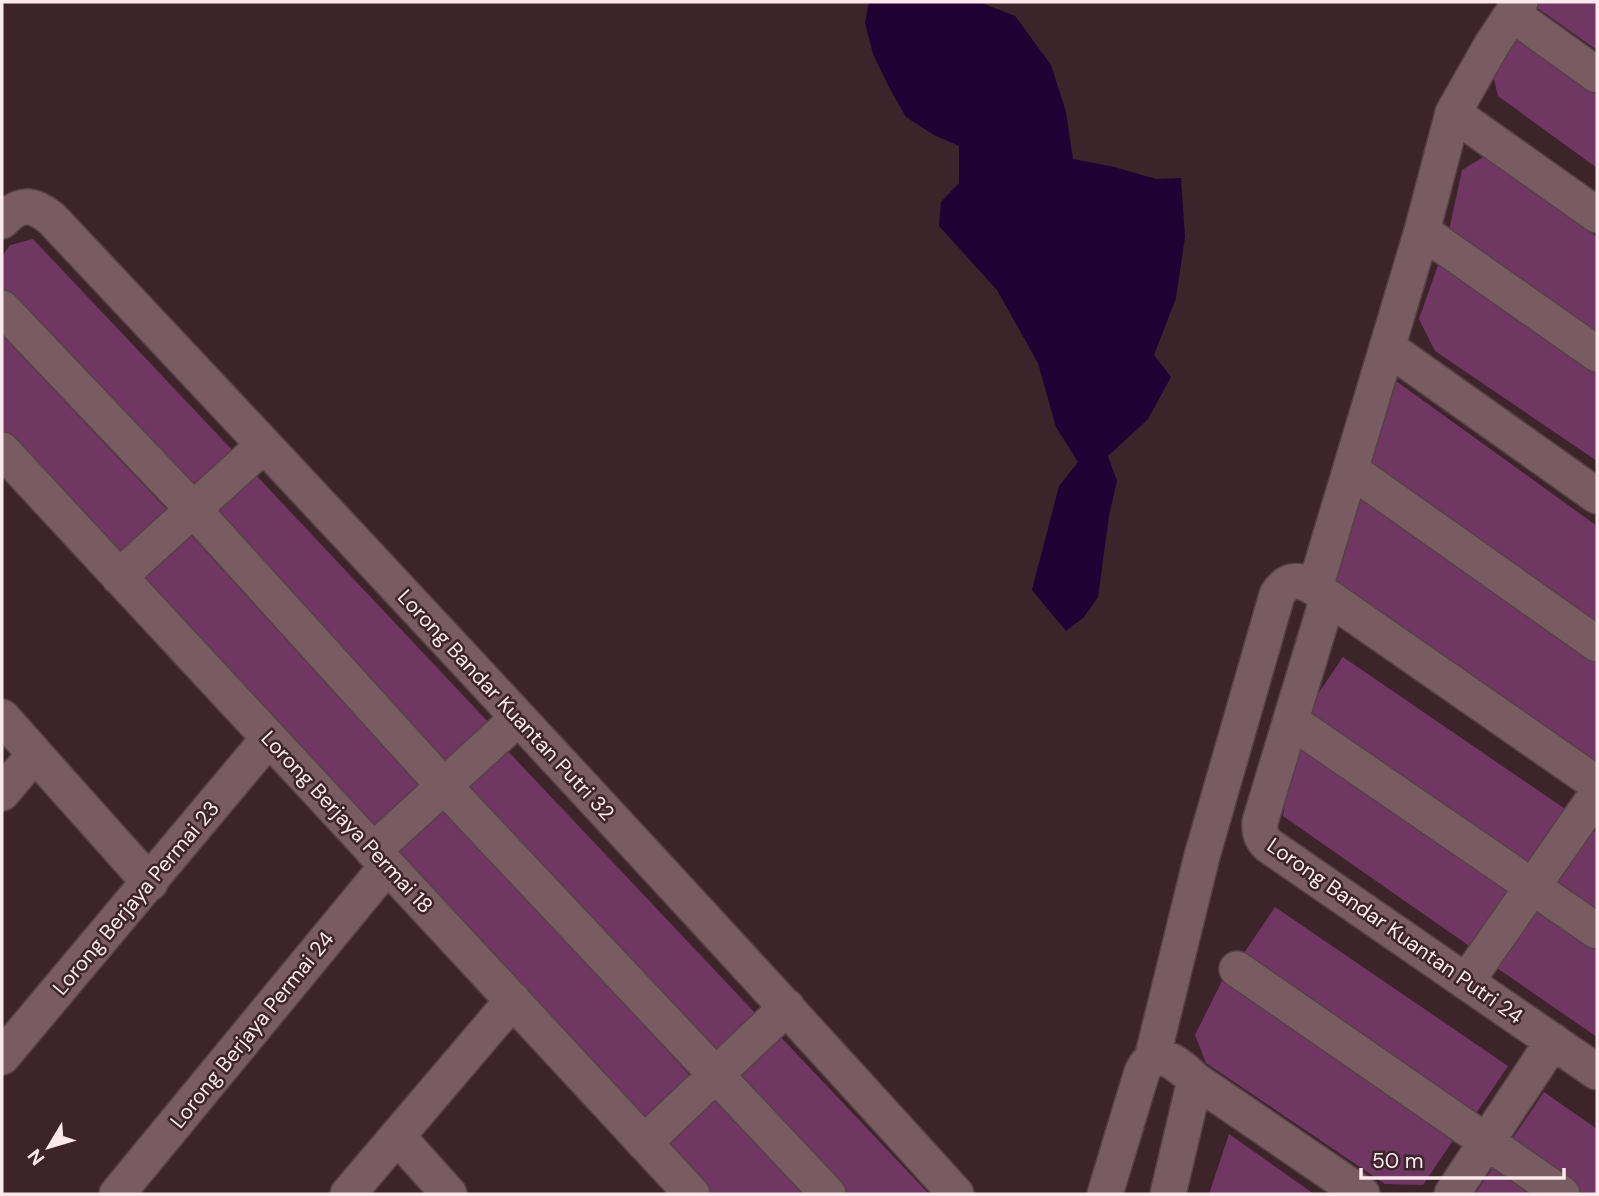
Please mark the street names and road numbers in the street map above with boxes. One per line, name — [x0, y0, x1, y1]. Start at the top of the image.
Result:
street label: Lorong Bandar Kuantan Putri 32 — [391, 583, 621, 827]
street label: Lorong Berjaya Permai 18 — [255, 725, 439, 919]
street label: Lorong Berjaya Permai 23 — [46, 795, 226, 1001]
street label: Lorong Bandar Kuantan Putri 24 — [1261, 832, 1529, 1030]
street label: Lorong Berjaya Permai 24 — [164, 926, 340, 1134]

